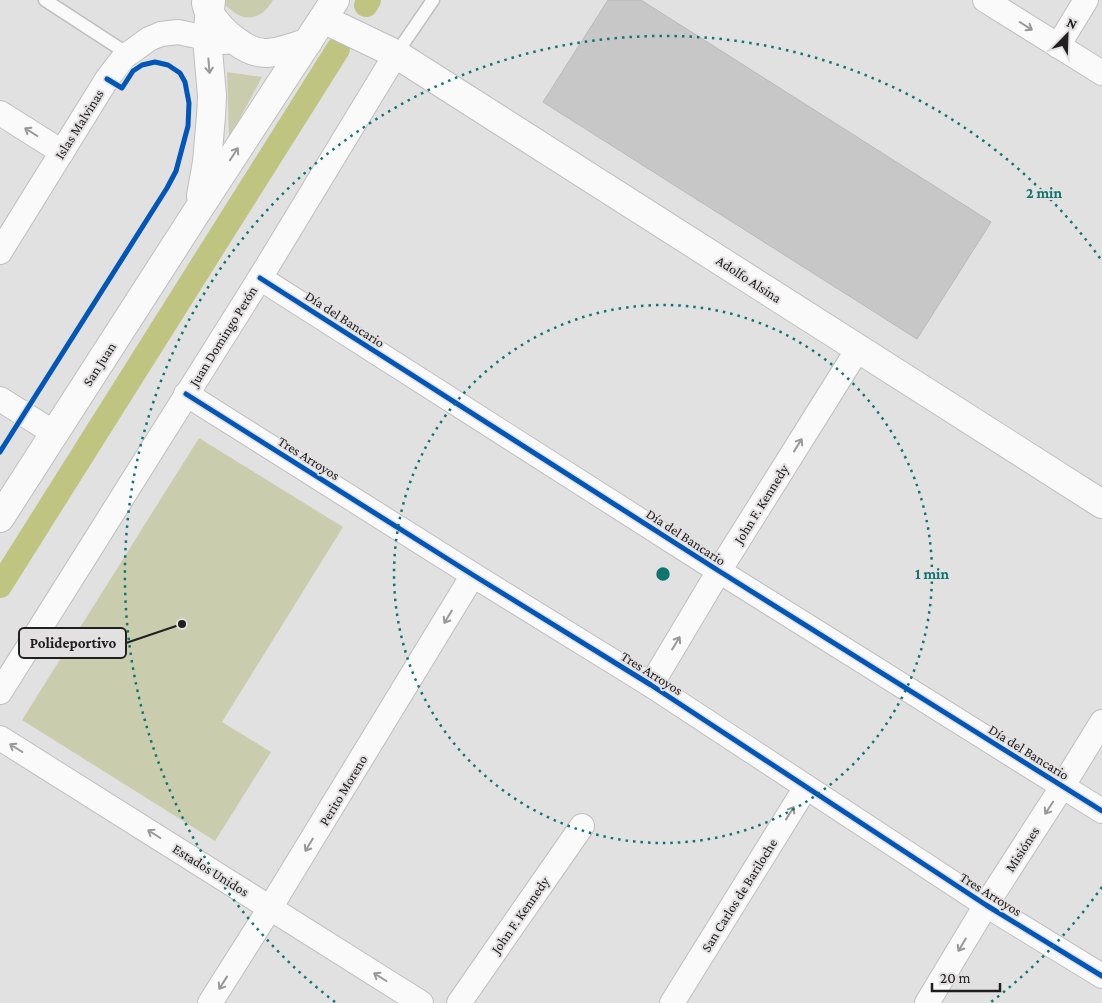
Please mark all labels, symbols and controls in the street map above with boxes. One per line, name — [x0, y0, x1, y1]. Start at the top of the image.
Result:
north arrow — [1042, 10, 1092, 60]
text: N — [1065, 14, 1080, 32]
one-way arrow — [1019, 21, 1033, 31]
one-way arrow — [205, 58, 214, 74]
street label: Islas Malvinas — [51, 86, 107, 162]
one-way arrow — [24, 127, 38, 138]
one-way arrow — [229, 147, 239, 161]
text: 2 min — [1026, 185, 1062, 201]
street label: Adolfo Alsina — [713, 252, 785, 306]
street label: Juan Domingo Perón — [185, 282, 261, 391]
street label: Día del Bancario — [302, 287, 388, 351]
street label: San Juan — [79, 339, 119, 389]
street label: Tres Arroyos — [275, 433, 343, 483]
one-way arrow — [793, 439, 803, 453]
street label: John F. Kennedy — [729, 461, 792, 548]
street label: Día del Bancario — [643, 505, 729, 569]
centre of rings — [654, 565, 672, 583]
text: 1 min — [915, 566, 949, 582]
one-way arrow — [442, 609, 452, 623]
callout: Polideportivo — [19, 628, 126, 658]
text: Polideportivo — [30, 635, 116, 651]
one-way arrow — [671, 637, 681, 651]
street label: Tres Arroyos — [618, 648, 686, 698]
street label: Día del Bancario — [986, 721, 1072, 783]
one-way arrow — [9, 743, 23, 753]
street label: Perito Moreno — [316, 752, 370, 828]
one-way arrow — [1044, 801, 1054, 815]
one-way arrow — [785, 807, 795, 821]
street label: Misiónes — [1002, 823, 1042, 875]
one-way arrow — [147, 829, 161, 839]
street label: San Carlos de Bariloche — [698, 835, 780, 955]
one-way arrow — [303, 838, 313, 852]
street label: Estados Unidos — [170, 840, 252, 900]
street label: Tres Arroyos — [957, 869, 1025, 919]
street label: John F. Kennedy — [486, 873, 553, 958]
one-way arrow — [957, 938, 967, 952]
scale bar — [932, 960, 1000, 992]
text: 20 m — [940, 970, 971, 986]
one-way arrow — [373, 972, 387, 982]
one-way arrow — [218, 976, 228, 990]

